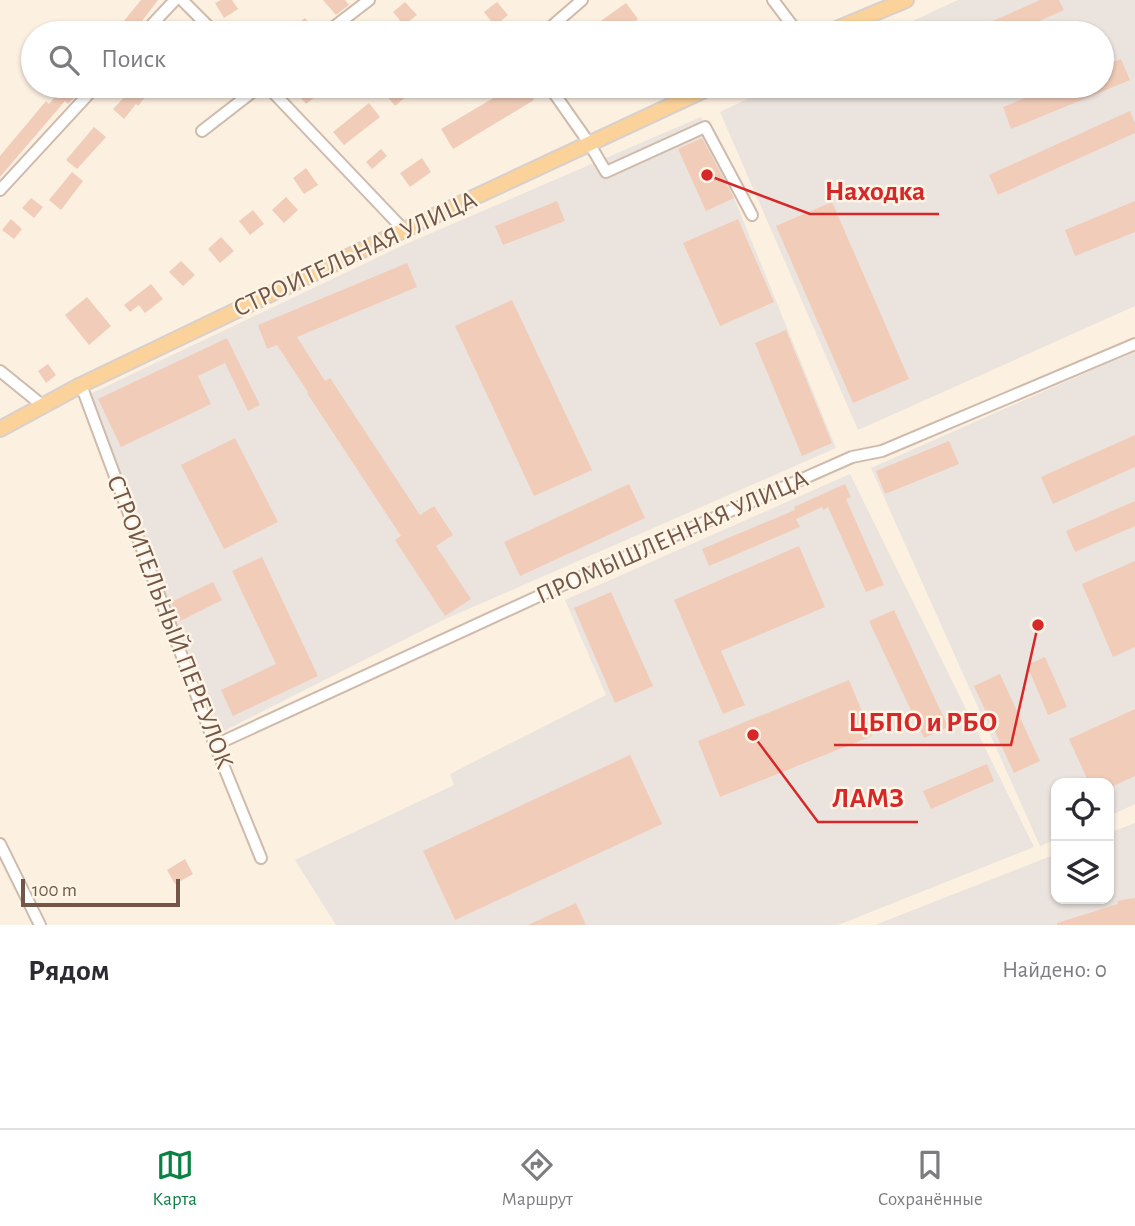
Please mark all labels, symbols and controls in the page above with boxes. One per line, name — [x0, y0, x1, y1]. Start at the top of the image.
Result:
search box — [21, 21, 1114, 98]
icon: search — [45, 41, 83, 79]
text: Поиск — [101, 46, 166, 72]
callout: Находка — [810, 165, 939, 214]
text: Находка — [825, 178, 925, 206]
street label: СТРОИТЕЛЬНАЯ УЛИЦА — [229, 186, 481, 322]
street label: ПРОМЫШЛЕННАЯ УЛИЦА — [532, 465, 812, 609]
street label: СТРОИТЕЛЬНЫЙ ПЕРЕУЛОК — [102, 472, 238, 772]
callout: ЦБПО и РБО — [834, 696, 1011, 745]
text: ЦБПО и РБО — [849, 709, 997, 737]
callout: ЛАМЗ — [818, 773, 918, 822]
map controls — [1051, 778, 1114, 904]
button: locate — [1051, 778, 1114, 841]
text: ЛАМЗ — [832, 785, 904, 813]
button: layers — [1051, 841, 1114, 904]
scale bar — [21, 876, 180, 908]
text: 100 m — [32, 881, 77, 900]
text: Рядом — [28, 956, 110, 986]
text: Найдено: 0 — [1002, 959, 1107, 982]
tab: Карта — [152, 1146, 197, 1211]
tab: Маршрут — [502, 1146, 573, 1211]
tab: Сохранённые — [878, 1146, 983, 1211]

